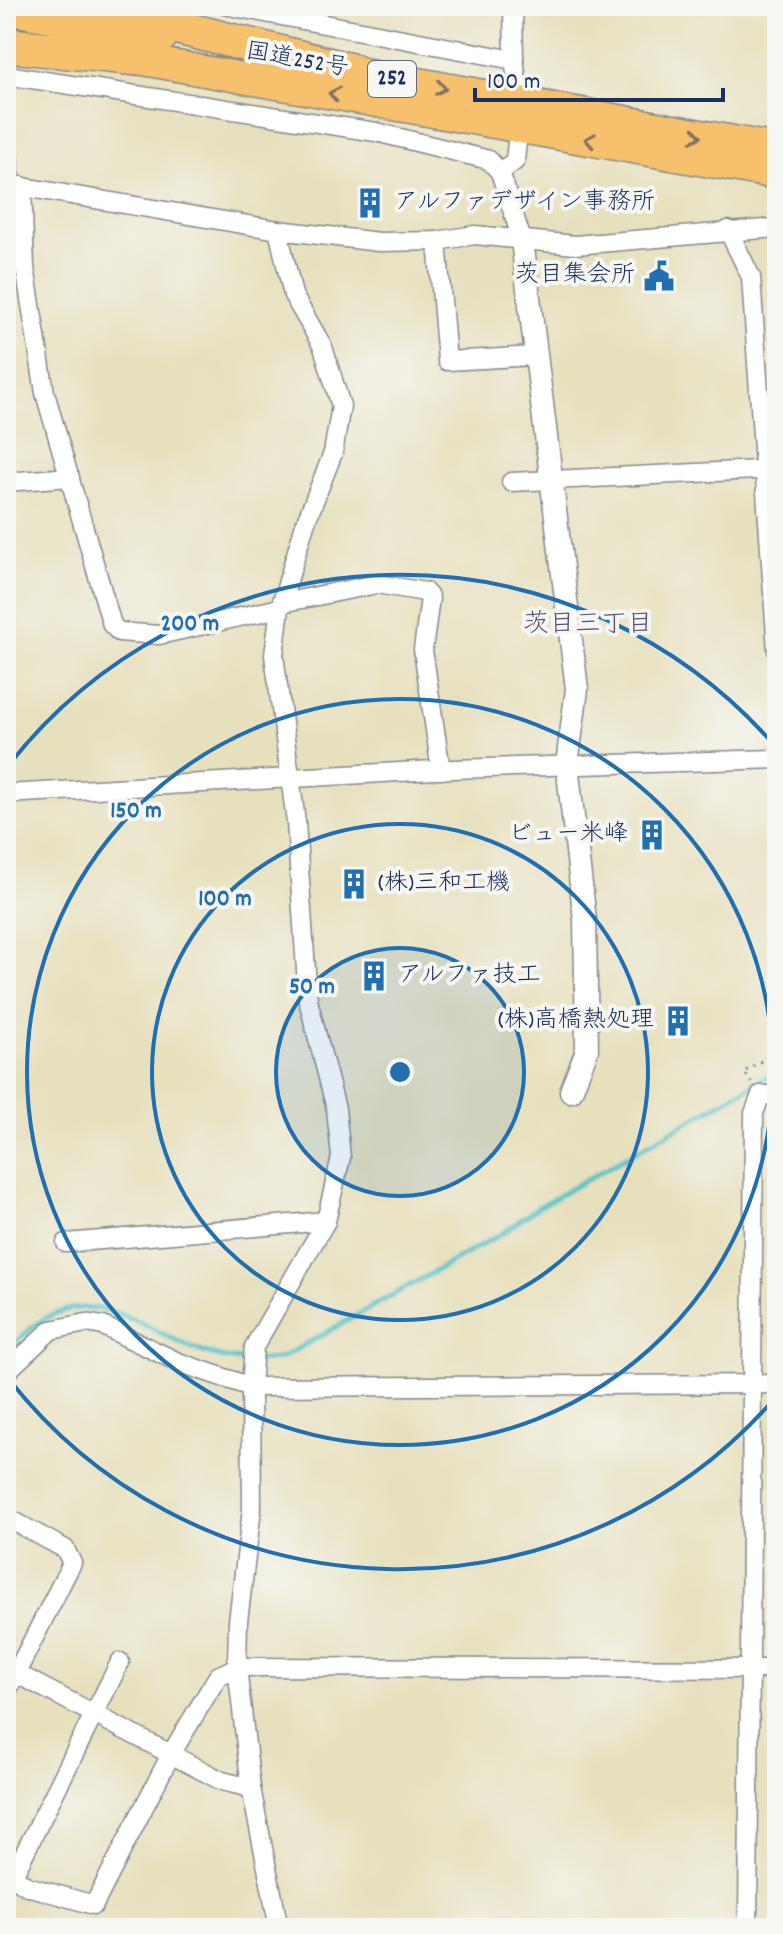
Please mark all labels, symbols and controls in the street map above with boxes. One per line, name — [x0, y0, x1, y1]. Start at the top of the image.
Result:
street label: 国道252号 — [243, 35, 351, 87]
scale bar — [475, 52, 723, 102]
road number: 252 — [368, 61, 416, 97]
text: 100 m — [487, 66, 540, 100]
one-way arrow — [434, 79, 448, 96]
one-way arrow — [327, 86, 341, 103]
one-way arrow — [690, 126, 703, 143]
one-way arrow — [583, 132, 597, 149]
building icon: アルファデザイン事務所 — [353, 186, 387, 220]
place label: アルファデザイン事務所 — [394, 186, 655, 220]
place label: 茨目集会所 — [515, 259, 635, 293]
public building icon: 茨目集会所 — [642, 259, 676, 293]
district label: 茨目三丁目 — [523, 607, 653, 644]
text: 200 m — [161, 608, 219, 642]
text: 150 m — [110, 795, 162, 829]
place label: ビュー米峰 — [508, 818, 628, 852]
building icon: ビュー米峰 — [635, 818, 669, 852]
building icon: (株)三和工機 — [337, 867, 371, 901]
place label: (株)三和工機 — [378, 867, 510, 901]
text: 100 m — [198, 883, 252, 917]
building icon: アルファ技工 — [357, 959, 391, 993]
place label: アルファ技工 — [398, 959, 541, 993]
text: 50 m — [289, 971, 335, 1005]
place label: (株)高橋熱処理 — [498, 1004, 654, 1038]
building icon: (株)高橋熱処理 — [661, 1004, 695, 1038]
centre of rings — [386, 1058, 414, 1086]

